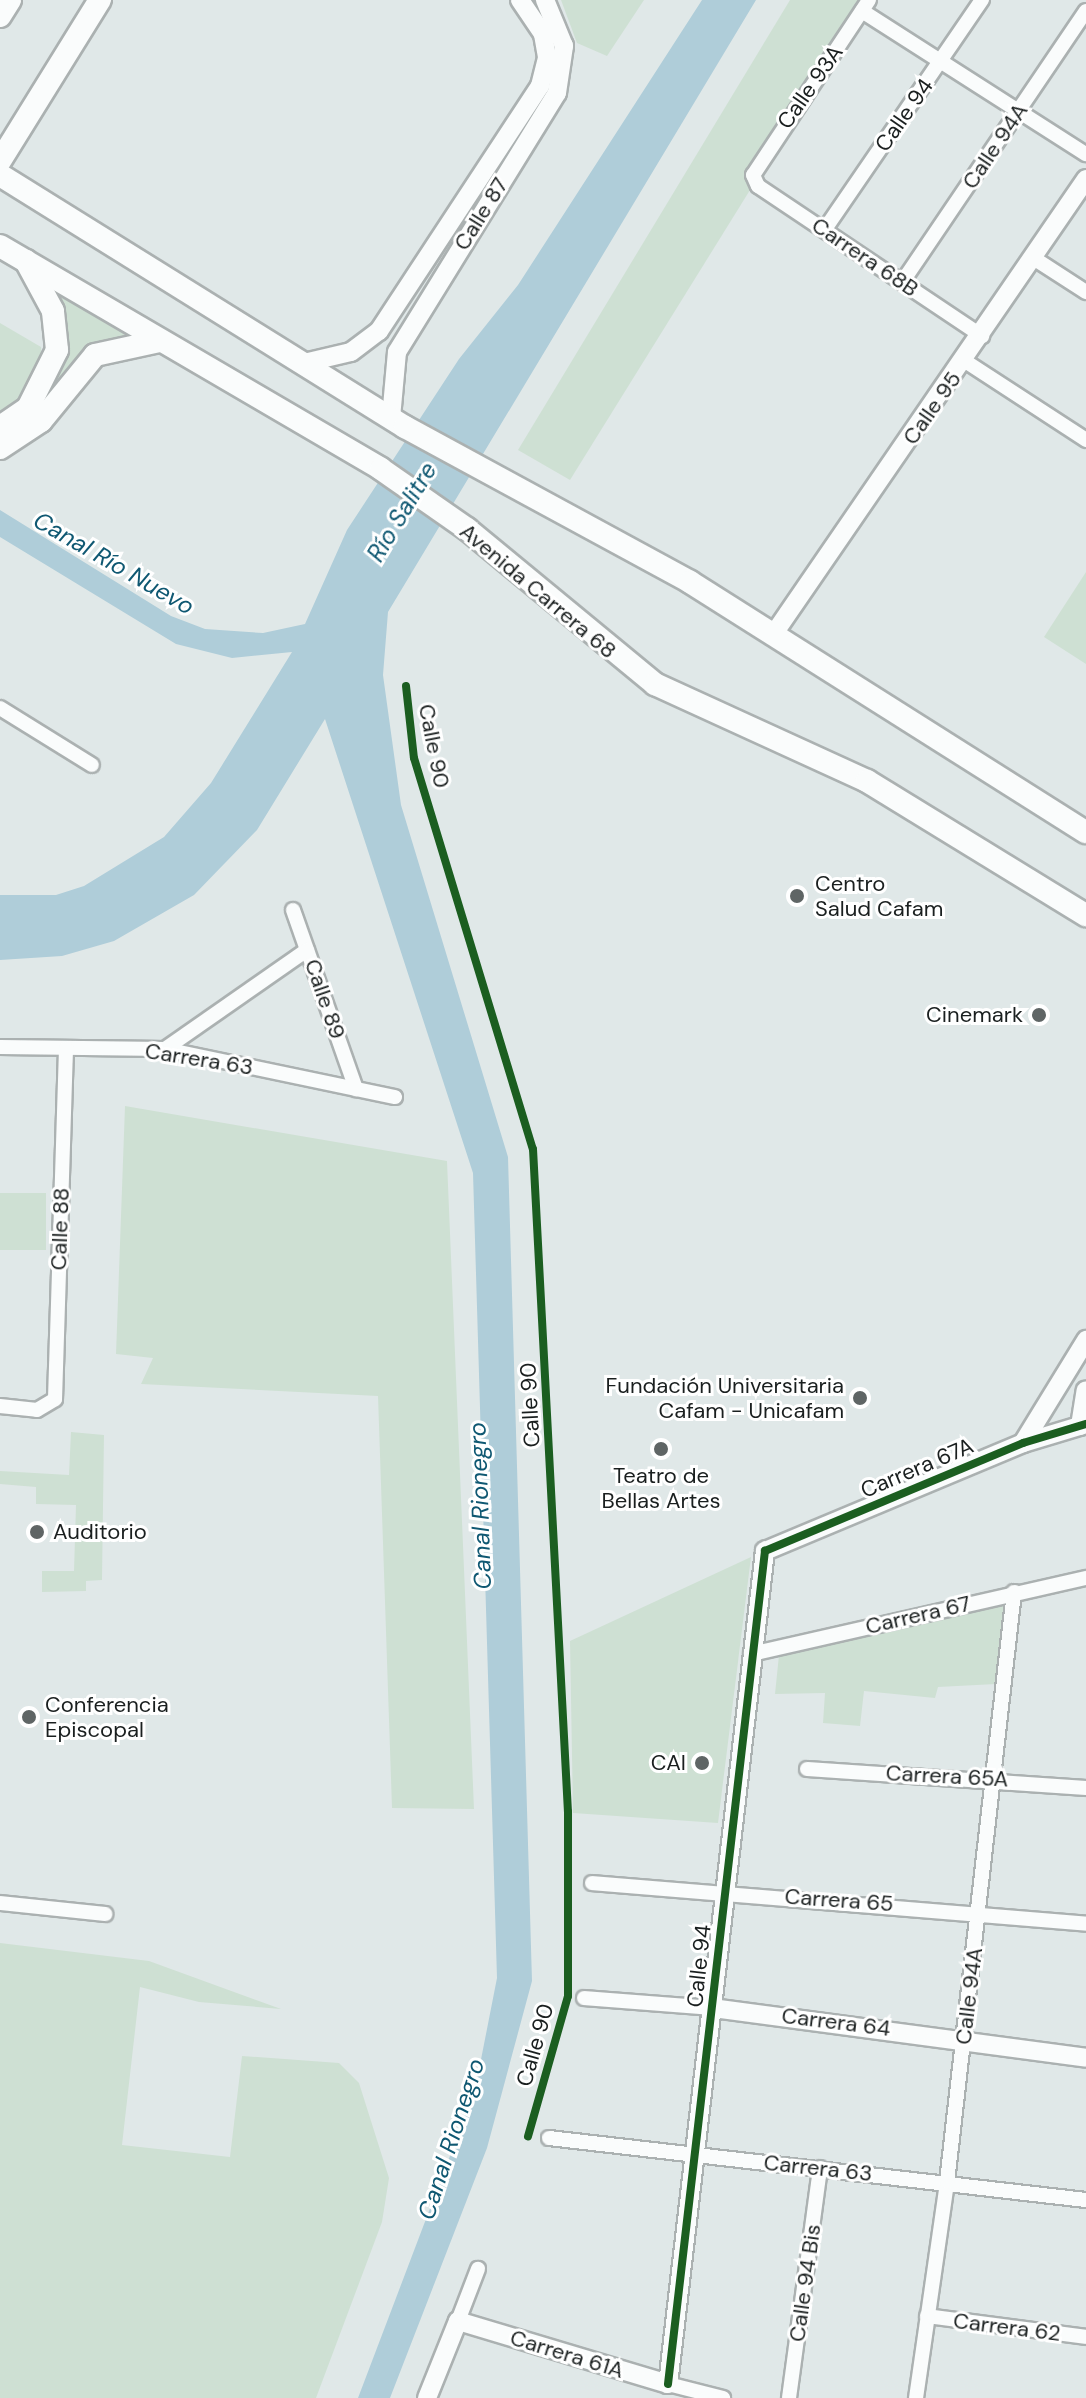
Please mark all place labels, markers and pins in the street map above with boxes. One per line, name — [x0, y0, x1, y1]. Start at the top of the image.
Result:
place label: Centro Salud Cafam — [815, 870, 943, 922]
marker: Centro Salud Cafam — [786, 885, 808, 907]
place label: Cinemark — [926, 1002, 1023, 1028]
marker: Cinemark — [1030, 1006, 1048, 1024]
place label: Fundación Universitaria Cafam - Unicafam — [606, 1372, 844, 1424]
marker: Fundación Universitaria Cafam - Unicafam — [851, 1389, 869, 1407]
marker: Teatro de Bellas Artes — [652, 1440, 670, 1458]
place label: Teatro de Bellas Artes — [601, 1462, 721, 1514]
place label: Auditorio — [53, 1519, 147, 1545]
marker: Auditorio — [28, 1523, 46, 1541]
place label: Conferencia Episcopal — [45, 1691, 169, 1742]
marker: Conferencia Episcopal — [20, 1708, 38, 1726]
place label: CAI — [651, 1750, 686, 1776]
marker: CAI — [693, 1754, 711, 1772]

